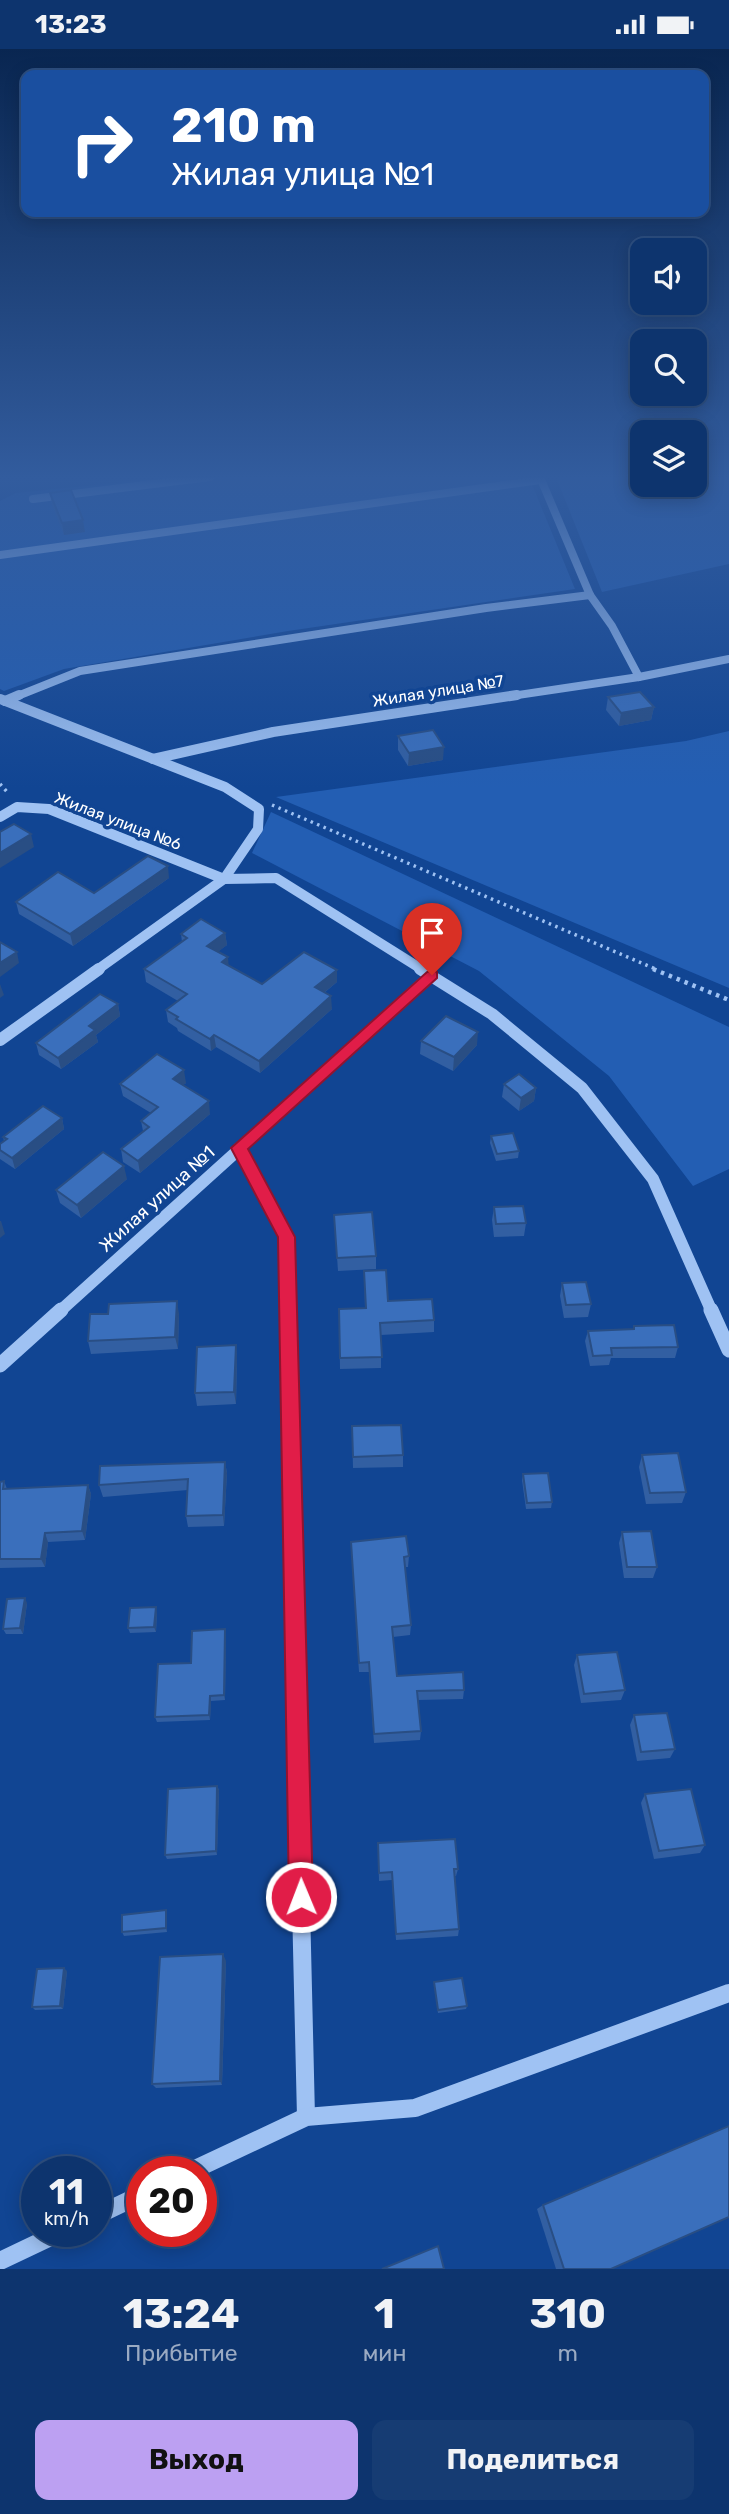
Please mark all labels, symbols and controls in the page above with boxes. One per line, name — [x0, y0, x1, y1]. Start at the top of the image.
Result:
text: 13:23 — [35, 9, 107, 40]
text: 210 m — [171, 96, 316, 154]
icon: right — [56, 98, 147, 189]
text: Жилая улица №1 — [171, 155, 434, 193]
map controls — [630, 238, 707, 497]
button: sound — [630, 238, 707, 315]
button: search — [630, 329, 707, 406]
button: layers — [630, 420, 707, 497]
street label: Жилая улица №7 — [371, 671, 505, 711]
street label: Жилая улица №6 — [52, 788, 184, 854]
pin — [402, 903, 462, 975]
icon: arrive — [413, 914, 451, 952]
street label: Жилая улица №1 — [95, 1141, 219, 1257]
position arrow — [264, 1860, 338, 1934]
speed limit sign: 20 — [126, 2156, 217, 2247]
text: 11 — [49, 2171, 84, 2213]
text: km/h — [44, 2208, 89, 2230]
text: 13:24 — [123, 2289, 240, 2339]
text: 1 — [374, 2289, 395, 2339]
text: 310 — [529, 2289, 606, 2339]
text: Прибытие — [125, 2339, 238, 2367]
text: мин — [363, 2339, 406, 2367]
text: m — [557, 2339, 578, 2367]
button: Выход — [35, 2420, 358, 2500]
button: Поделиться — [372, 2420, 694, 2500]

